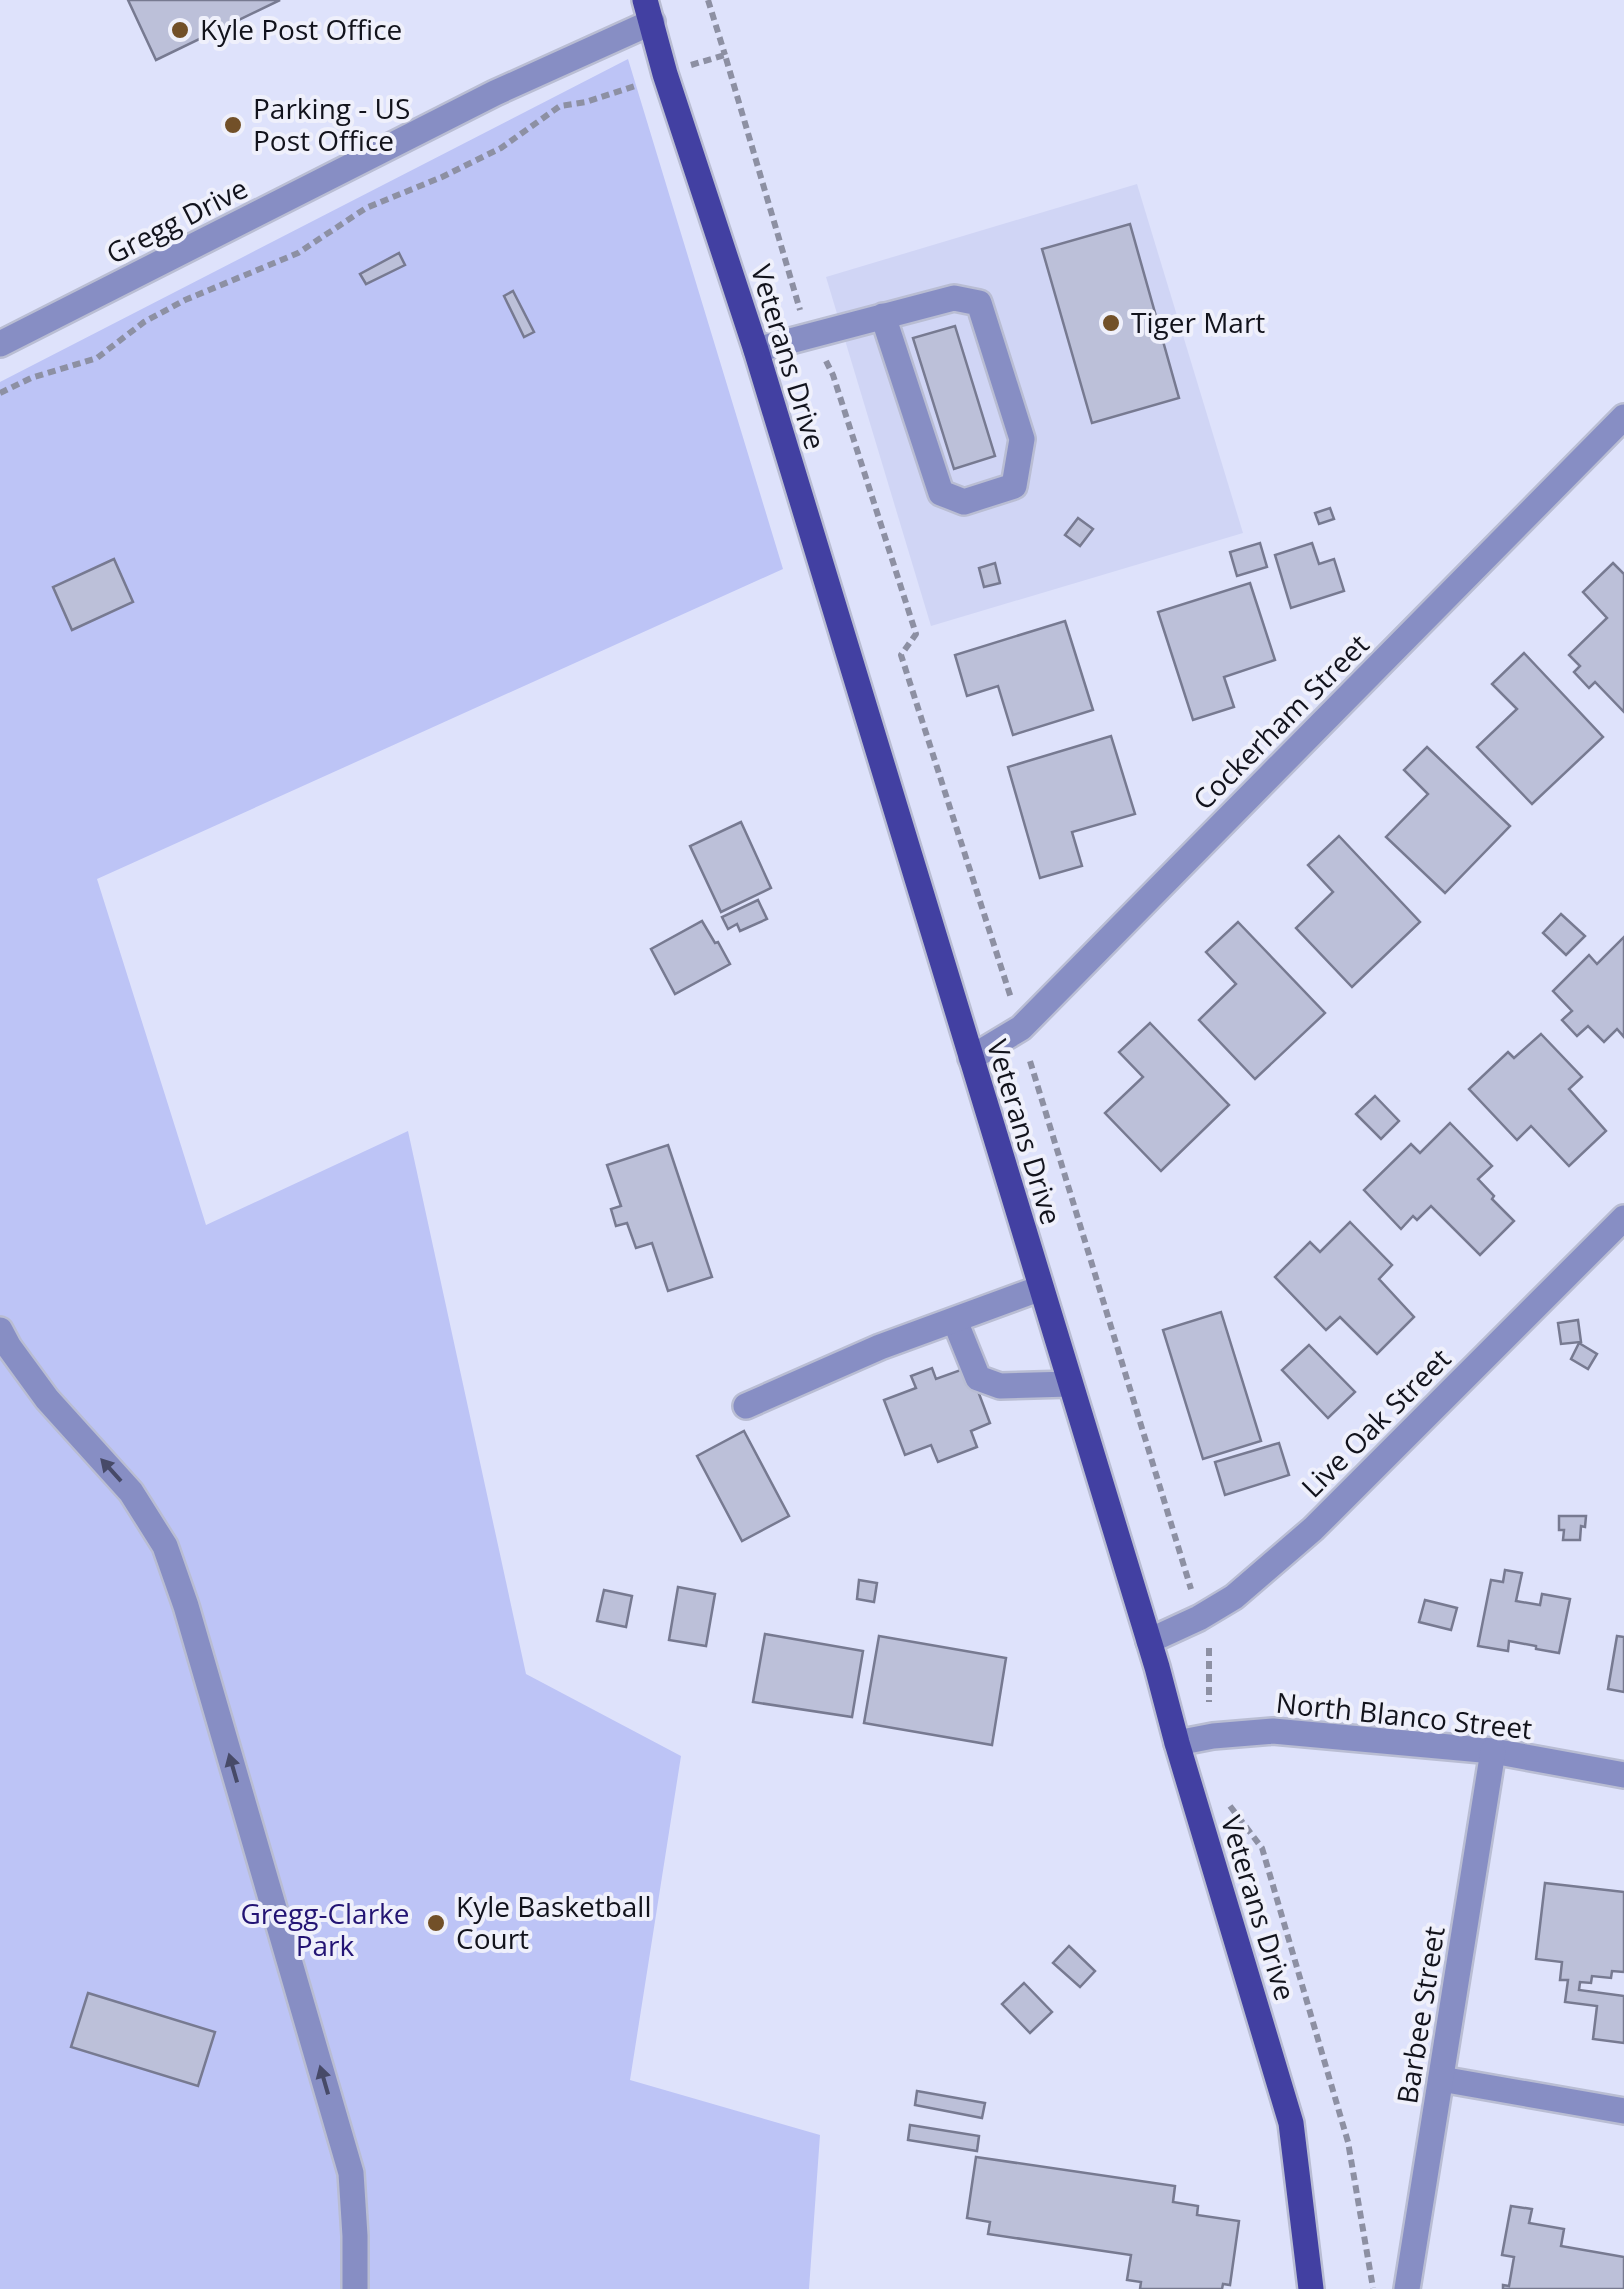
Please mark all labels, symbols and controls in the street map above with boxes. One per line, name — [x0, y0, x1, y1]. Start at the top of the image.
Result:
place label: Kyle Post Office — [200, 10, 402, 48]
marker: Kyle Post Office — [169, 19, 191, 41]
place label: Parking - US Post Office — [253, 89, 410, 159]
marker: Parking - US Post Office — [222, 114, 244, 136]
street label: Gregg Drive — [99, 168, 254, 272]
street label: Veterans Drive — [743, 260, 835, 454]
place label: Tiger Mart — [1131, 303, 1265, 341]
marker: Tiger Mart — [1100, 312, 1122, 334]
street label: Cockerham Street — [1184, 625, 1376, 817]
street label: Veterans Drive — [979, 1035, 1071, 1229]
street label: Live Oak Street — [1292, 1339, 1458, 1505]
one-way arrow — [101, 1458, 123, 1483]
street label: North Blanco Street — [1274, 1683, 1534, 1747]
one-way arrow — [225, 1752, 240, 1782]
street label: Veterans Drive — [1213, 1811, 1305, 2005]
place label: Kyle Basketball Court — [456, 1887, 651, 1957]
park label: Gregg-Clarke Park — [240, 1894, 410, 1964]
marker: Kyle Basketball Court — [425, 1912, 447, 1934]
street label: Barbee Street — [1387, 1923, 1453, 2106]
one-way arrow — [316, 2064, 331, 2094]

